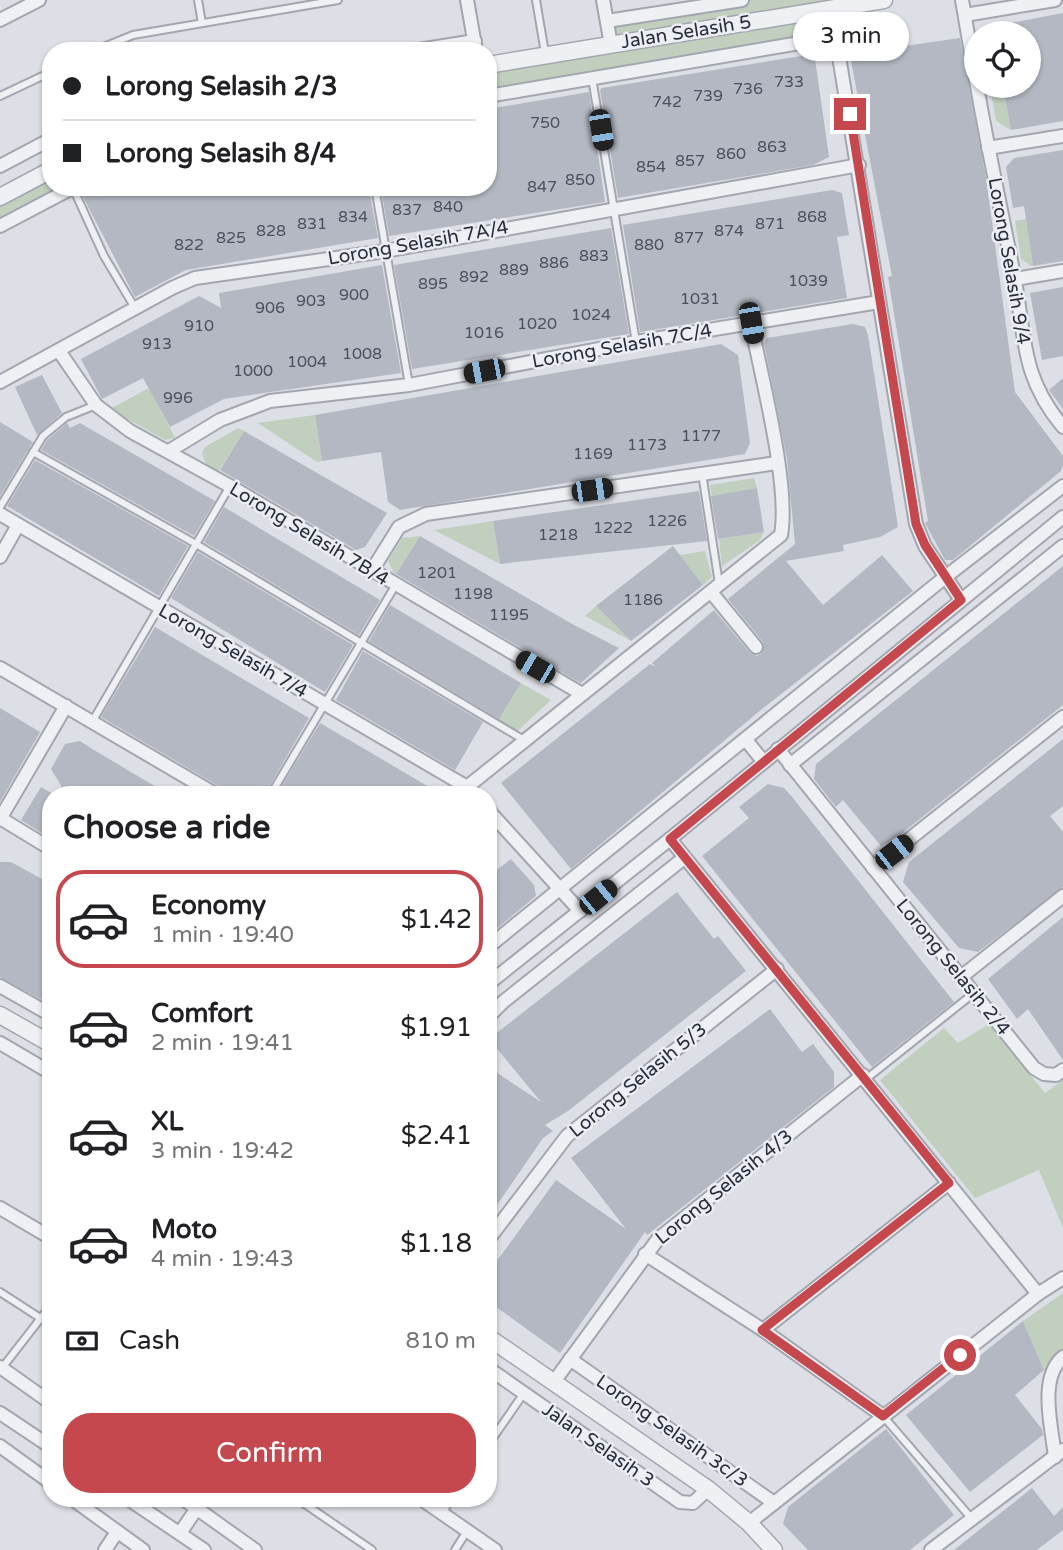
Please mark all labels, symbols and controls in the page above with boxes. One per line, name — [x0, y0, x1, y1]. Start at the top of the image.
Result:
street label: Jalan Selasih 5 — [619, 11, 753, 53]
callout: 3 min — [792, 12, 908, 61]
map controls — [964, 21, 1041, 98]
button: locate — [964, 21, 1041, 98]
text: 3 min — [820, 22, 882, 50]
text: Lorong Selasih 2/3 — [105, 71, 338, 102]
house number: 733 — [774, 72, 804, 92]
house number: 736 — [733, 79, 763, 99]
house number: 739 — [693, 86, 723, 106]
house number: 742 — [652, 92, 682, 112]
route end — [834, 98, 866, 130]
car — [588, 108, 615, 152]
house number: 750 — [530, 113, 560, 133]
house number: 863 — [757, 137, 787, 157]
text: Lorong Selasih 8/4 — [105, 138, 336, 169]
house number: 860 — [716, 144, 746, 164]
house number: 857 — [675, 151, 705, 171]
house number: 854 — [636, 157, 666, 177]
house number: 850 — [565, 170, 595, 190]
street label: Lorong Selasih 9/4 — [984, 176, 1035, 346]
house number: 847 — [527, 177, 557, 197]
house number: 840 — [433, 197, 463, 217]
house number: 837 — [392, 200, 422, 220]
house number: 834 — [338, 207, 368, 227]
house number: 868 — [797, 207, 827, 227]
house number: 831 — [297, 214, 327, 234]
house number: 871 — [755, 214, 785, 234]
street label: Lorong Selasih 7A/4 — [326, 216, 510, 270]
house number: 828 — [256, 221, 286, 241]
house number: 874 — [714, 221, 744, 241]
house number: 825 — [216, 228, 246, 248]
house number: 877 — [674, 228, 704, 248]
house number: 822 — [174, 235, 204, 255]
house number: 880 — [634, 235, 664, 255]
house number: 883 — [579, 246, 609, 266]
house number: 886 — [539, 253, 569, 273]
house number: 889 — [499, 260, 529, 280]
house number: 892 — [459, 267, 489, 287]
house number: 1039 — [788, 271, 828, 291]
house number: 895 — [418, 274, 448, 294]
house number: 900 — [339, 285, 369, 305]
house number: 1031 — [680, 289, 720, 309]
house number: 903 — [296, 291, 326, 311]
house number: 906 — [255, 298, 285, 318]
car — [738, 300, 765, 346]
house number: 1024 — [571, 305, 611, 325]
house number: 1020 — [517, 314, 557, 334]
house number: 910 — [184, 316, 214, 336]
street label: Lorong Selasih 7C/4 — [530, 319, 714, 373]
house number: 1016 — [464, 323, 504, 343]
house number: 913 — [142, 334, 172, 354]
house number: 1008 — [342, 344, 382, 364]
house number: 1004 — [287, 352, 327, 372]
car — [462, 357, 507, 385]
house number: 1000 — [233, 361, 273, 381]
house number: 996 — [163, 388, 193, 408]
house number: 1177 — [681, 426, 721, 446]
house number: 1173 — [627, 435, 667, 455]
house number: 1169 — [573, 444, 613, 464]
car — [570, 477, 615, 503]
street label: Lorong Selasih 7B/4 — [225, 478, 393, 590]
house number: 1226 — [647, 511, 687, 531]
house number: 1222 — [593, 518, 633, 538]
house number: 1218 — [538, 525, 578, 545]
house number: 1201 — [417, 563, 457, 583]
house number: 1198 — [453, 584, 493, 604]
house number: 1186 — [623, 590, 663, 610]
street label: Lorong Selasih 7/4 — [155, 599, 311, 703]
house number: 1195 — [489, 605, 529, 625]
car — [512, 647, 559, 687]
text: Choose a ride — [63, 809, 270, 847]
car — [871, 831, 918, 873]
car — [576, 876, 621, 918]
icon: car — [67, 888, 130, 951]
text: Economy — [151, 890, 266, 921]
street label: Lorong Selasih 2/4 — [891, 894, 1015, 1040]
text: $1.42 — [401, 904, 472, 935]
text: 1 min · 19:40 — [151, 921, 294, 949]
icon: car — [67, 996, 130, 1059]
text: Comfort — [151, 998, 253, 1029]
text: $1.91 — [400, 1012, 472, 1043]
street label: Lorong Selasih 5/3 — [565, 1018, 711, 1142]
text: 2 min · 19:41 — [151, 1029, 294, 1057]
icon: car — [67, 1104, 130, 1167]
text: XL — [151, 1106, 183, 1137]
text: $2.41 — [401, 1120, 472, 1151]
street label: Lorong Selasih 4/3 — [651, 1125, 797, 1249]
text: 3 min · 19:42 — [151, 1137, 294, 1165]
icon: car — [67, 1212, 130, 1275]
text: Moto — [151, 1214, 217, 1245]
text: $1.18 — [400, 1228, 472, 1259]
text: 4 min · 19:43 — [151, 1245, 294, 1273]
icon: cash — [63, 1322, 101, 1360]
text: Cash — [119, 1325, 180, 1356]
text: 810 m — [406, 1327, 476, 1355]
route start — [944, 1339, 976, 1371]
street label: Lorong Selasih 3c/3 — [592, 1370, 752, 1492]
street label: Jalan Selasih 3 — [538, 1398, 658, 1492]
button: Confirm — [63, 1413, 476, 1493]

